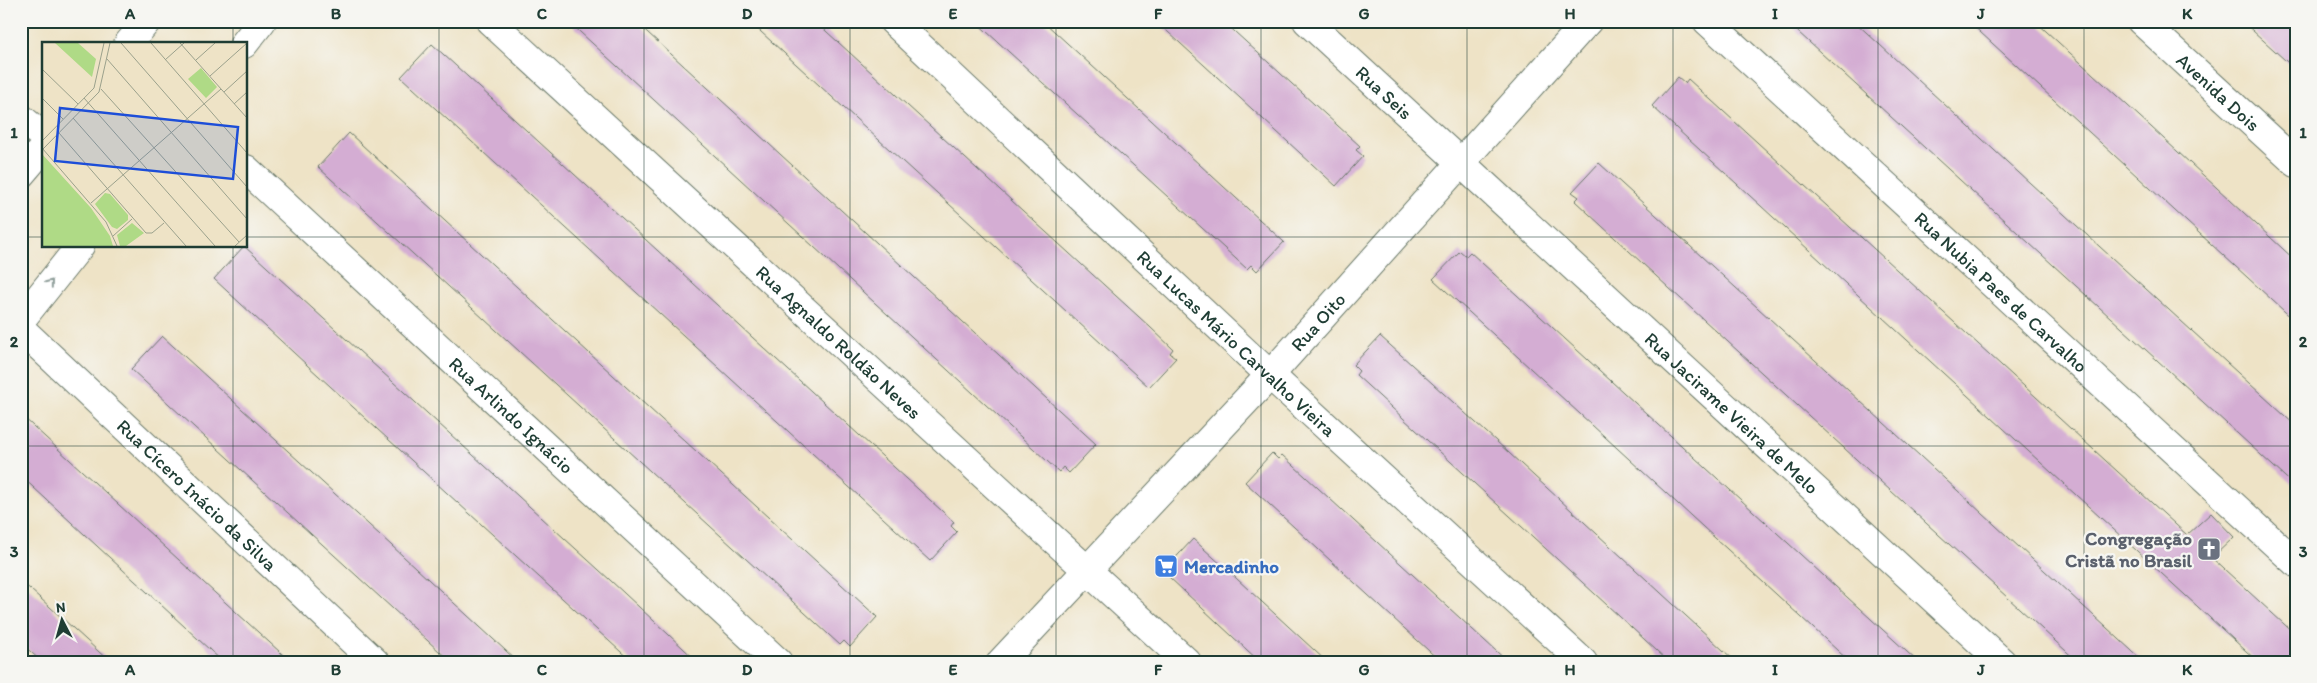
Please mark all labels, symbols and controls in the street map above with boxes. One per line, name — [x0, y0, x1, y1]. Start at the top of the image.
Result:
text: A — [124, 4, 136, 23]
text: B — [331, 4, 342, 23]
text: C — [537, 4, 548, 23]
text: D — [742, 4, 753, 23]
text: E — [949, 4, 958, 23]
text: F — [1154, 4, 1163, 23]
text: G — [1358, 4, 1370, 23]
text: H — [1564, 4, 1576, 23]
text: I — [1772, 4, 1778, 23]
text: J — [1976, 4, 1985, 23]
text: K — [2182, 4, 2193, 23]
inset map — [42, 42, 248, 248]
street label: Avenida Dois — [2172, 48, 2265, 136]
street label: Rua Seis — [1351, 60, 1417, 124]
text: 1 — [10, 123, 18, 142]
text: 1 — [2299, 123, 2307, 142]
street label: Rua Nubia Paes de Carvalho — [1910, 206, 2093, 377]
street label: Rua Lucas Mário Carvalho Vieira — [1133, 245, 1341, 441]
street label: Rua Agnaldo Roldão Neves — [751, 260, 926, 424]
one-way arrow — [45, 280, 53, 289]
street label: Rua Oito — [1286, 288, 1350, 356]
street label: Rua Jacirame Vieira de Melo — [1640, 327, 1824, 499]
text: 2 — [10, 332, 19, 351]
text: 2 — [2299, 332, 2308, 351]
street label: Rua Arlindo Ignácio — [444, 352, 579, 478]
street label: Rua Cícero Inácio da Silva — [112, 414, 282, 576]
place label: Congregação Cristã no Brasil — [2065, 527, 2193, 572]
church icon: Congregação Cristã no Brasil — [2196, 536, 2222, 562]
text: 3 — [10, 542, 19, 561]
text: 3 — [2299, 542, 2308, 561]
supermarket icon: Mercadinho — [1153, 553, 1179, 579]
place label: Mercadinho — [1184, 555, 1279, 578]
north arrow — [38, 596, 88, 646]
text: N — [55, 599, 66, 617]
text: A — [124, 660, 136, 679]
text: B — [331, 660, 342, 679]
text: C — [537, 660, 548, 679]
text: D — [742, 660, 753, 679]
text: E — [949, 660, 958, 679]
text: F — [1154, 660, 1163, 679]
text: G — [1358, 660, 1370, 679]
text: H — [1564, 660, 1576, 679]
text: I — [1772, 660, 1778, 679]
text: J — [1976, 660, 1985, 679]
text: K — [2182, 660, 2193, 679]

